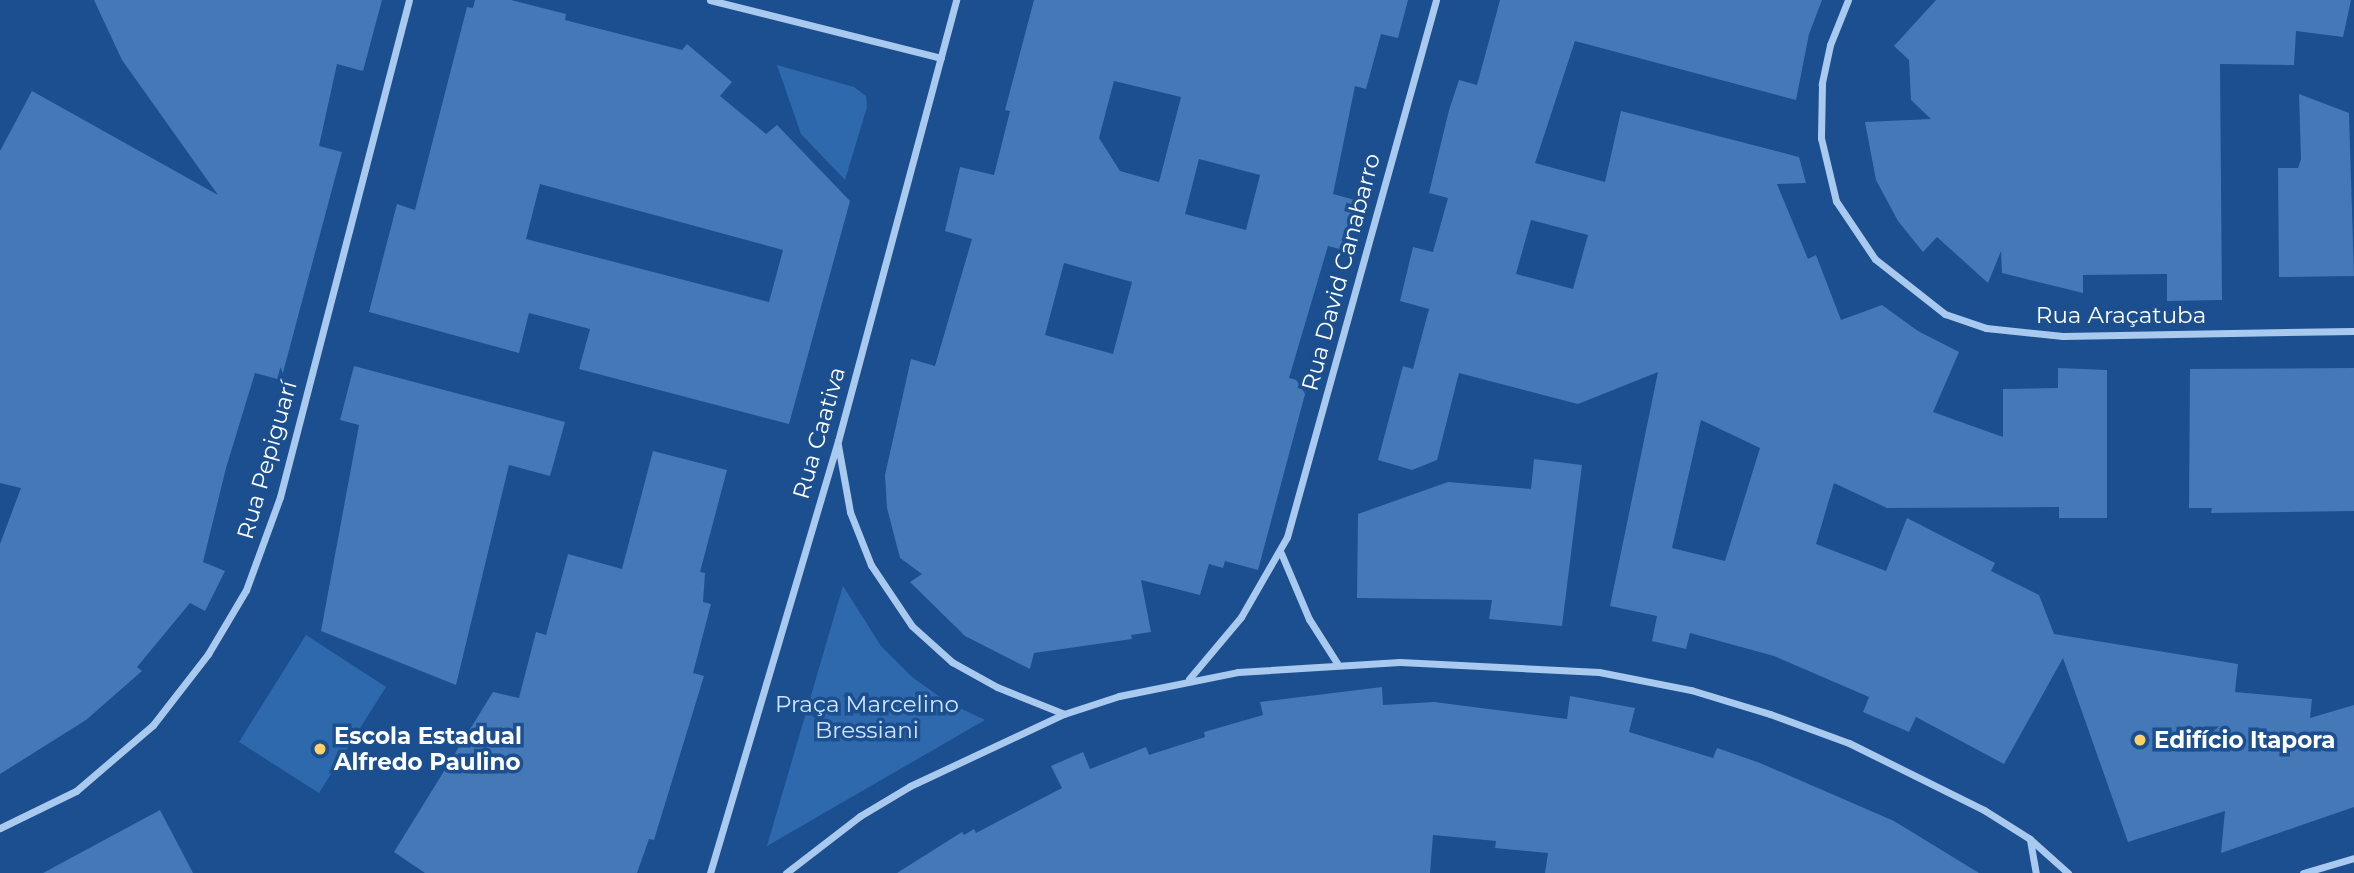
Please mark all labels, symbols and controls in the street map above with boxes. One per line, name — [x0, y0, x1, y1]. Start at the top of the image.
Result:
street label: Rua David Canabarro — [1296, 150, 1386, 394]
street label: Rua Araçatuba — [2036, 301, 2206, 329]
street label: Rua Caativa — [787, 364, 851, 502]
street label: Rua Pepiguarí — [231, 378, 303, 542]
park label: Praça Marcelino Bressiani — [775, 690, 959, 744]
place label: Escola Estadual Alfredo Paulino — [334, 722, 522, 776]
place label: Edifício Itapora — [2154, 726, 2335, 754]
marker: Edifício Itapora — [2132, 732, 2148, 748]
marker: Escola Estadual Alfredo Paulino — [312, 741, 328, 757]

